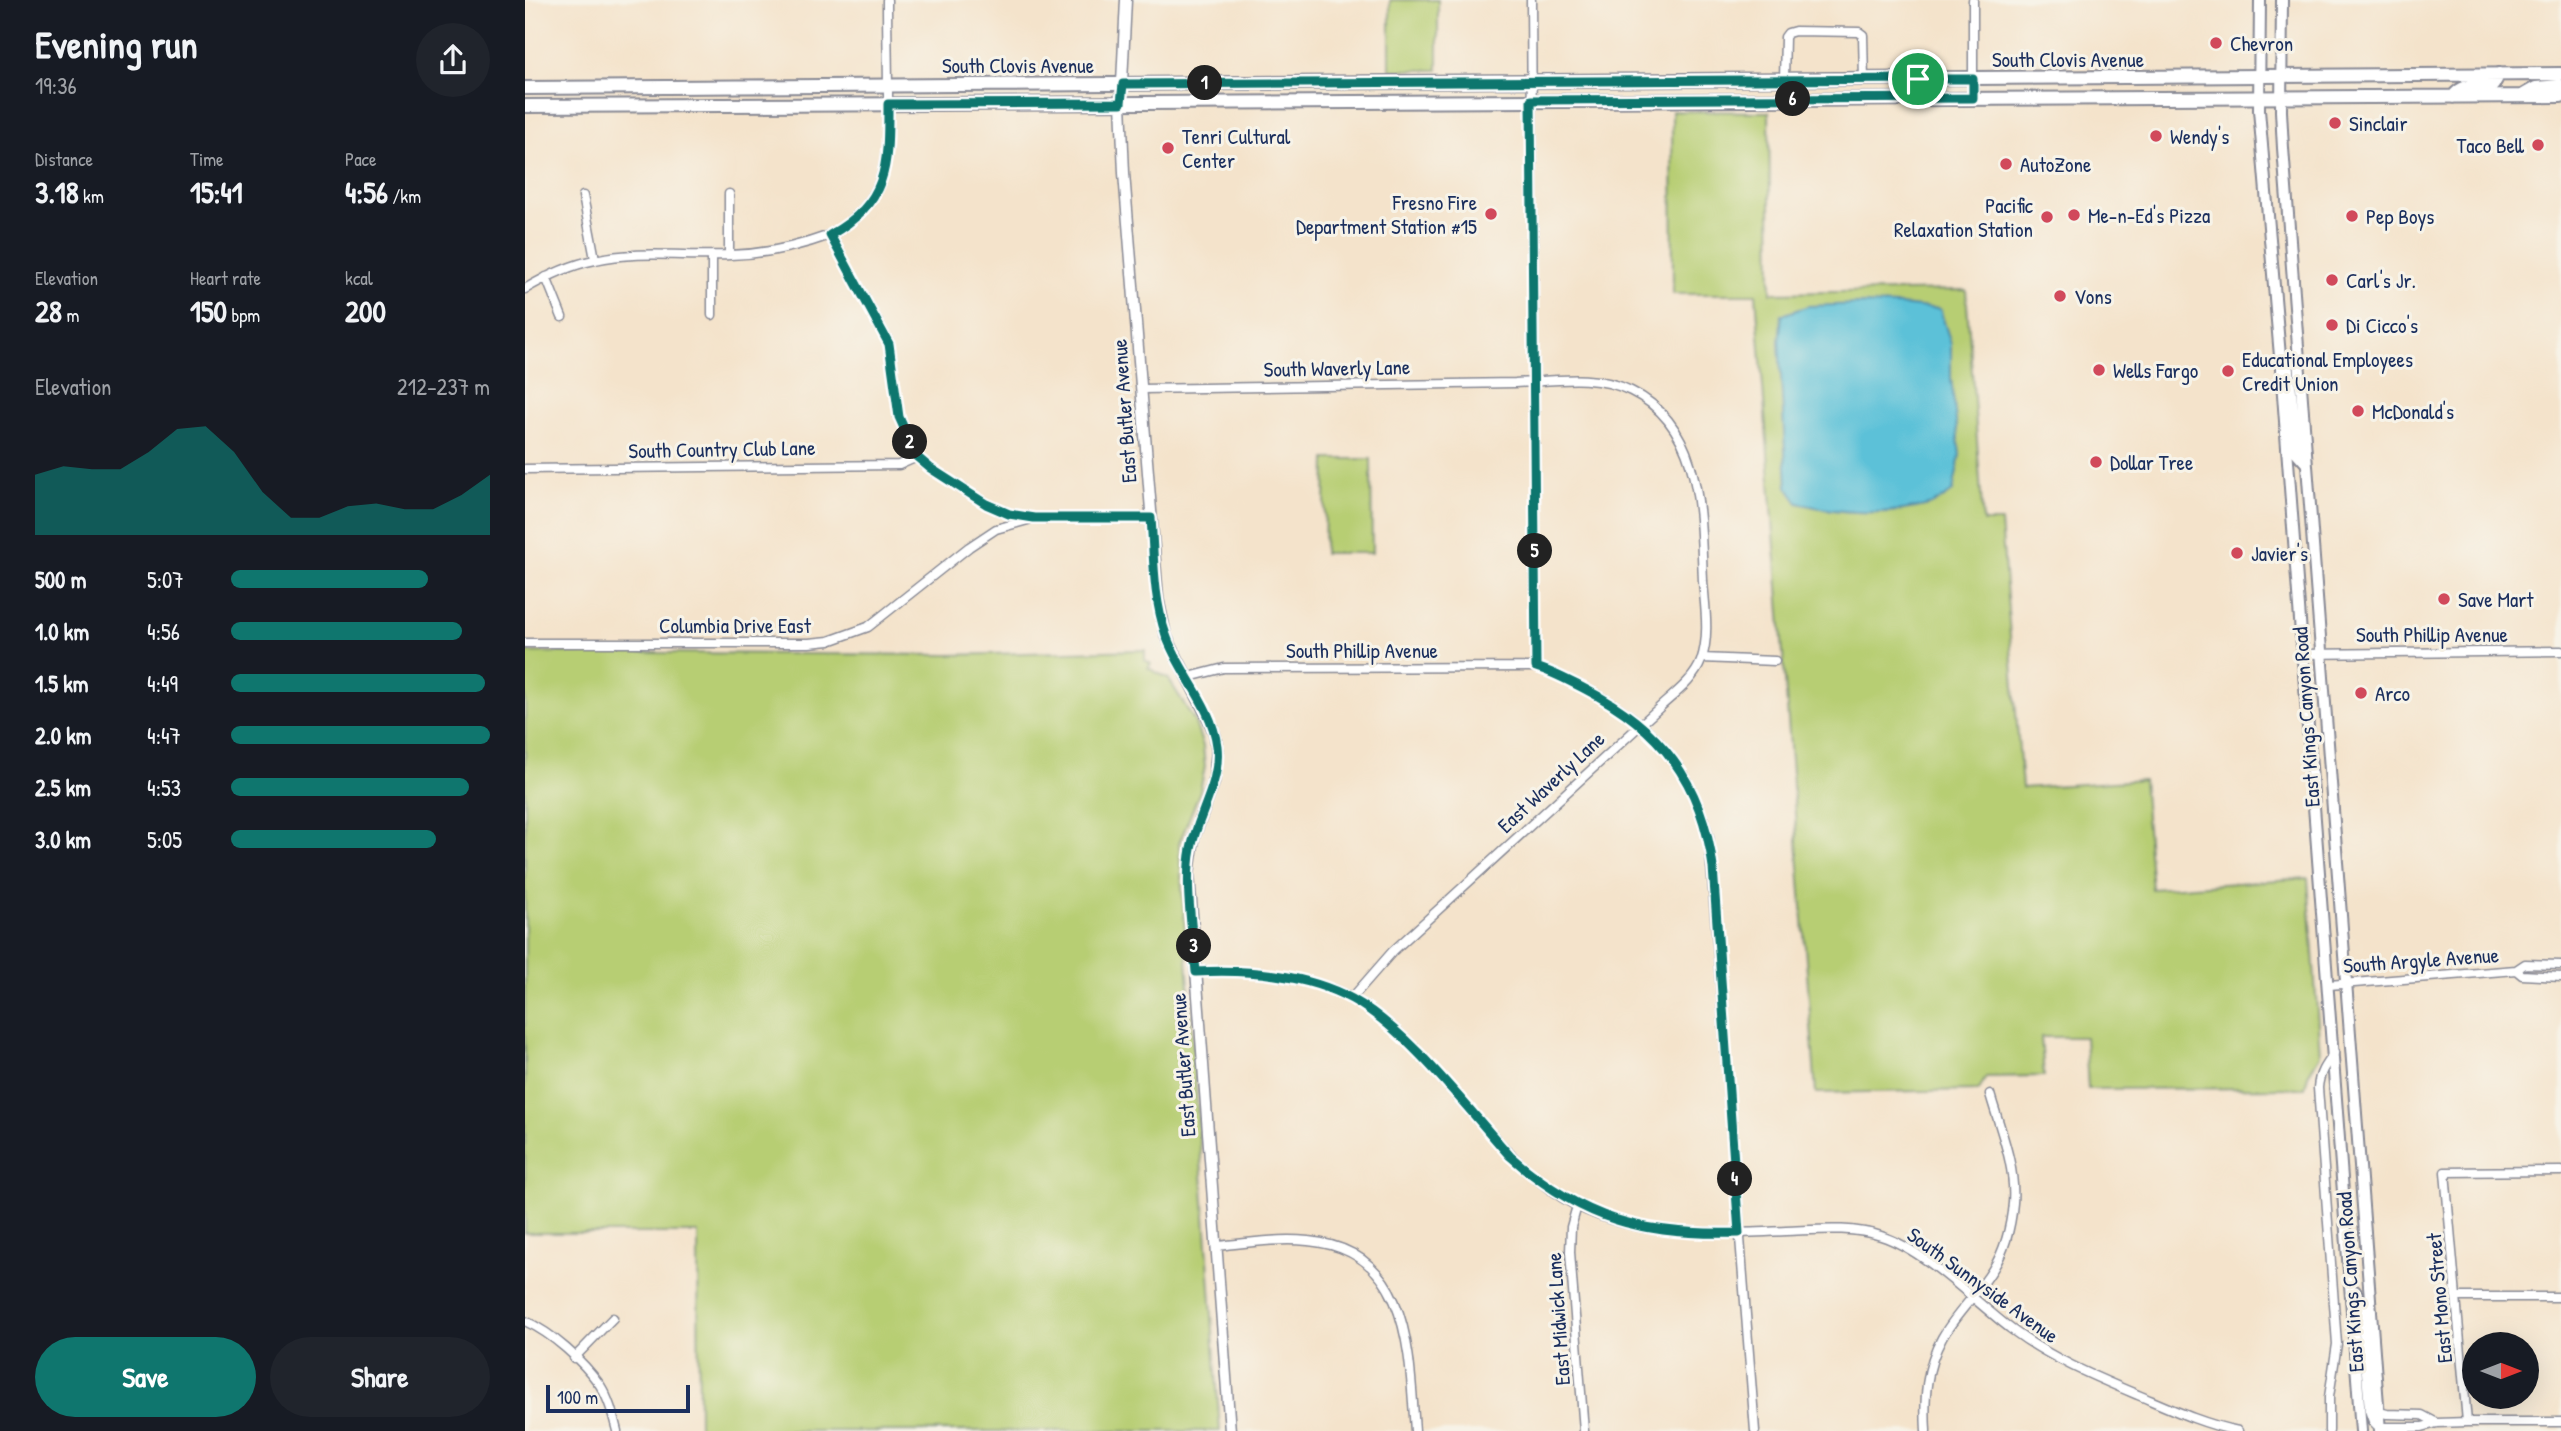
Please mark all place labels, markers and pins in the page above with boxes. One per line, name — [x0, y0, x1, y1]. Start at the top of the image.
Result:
place label: Chevron — [2230, 29, 2293, 58]
marker: Chevron — [2208, 35, 2224, 51]
pin — [1888, 49, 1948, 109]
pin: 1 — [1187, 66, 1223, 100]
pin: 6 — [1775, 82, 1811, 116]
place label: Sinclair — [2349, 109, 2408, 138]
marker: Sinclair — [2327, 115, 2343, 131]
place label: Tenri Cultural Center — [1182, 122, 1291, 175]
place label: Wendy's — [2170, 122, 2229, 151]
marker: Wendy's — [2148, 128, 2164, 144]
place label: Taco Bell — [2456, 131, 2525, 160]
marker: Taco Bell — [2530, 137, 2546, 153]
marker: Tenri Cultural Center — [1160, 140, 1176, 156]
place label: AutoZone — [2020, 150, 2091, 179]
marker: AutoZone — [1998, 156, 2014, 172]
place label: Fresno Fire Department Station #15 — [1296, 188, 1477, 241]
place label: Pacific Relaxation Station — [1894, 191, 2034, 244]
place label: Me-n-Ed's Pizza — [2088, 201, 2210, 230]
place label: Pep Boys — [2366, 202, 2434, 231]
marker: Fresno Fire Department Station #15 — [1483, 206, 1499, 222]
marker: Me-n-Ed's Pizza — [2066, 207, 2082, 223]
marker: Pep Boys — [2344, 208, 2360, 224]
marker: Pacific Relaxation Station — [2039, 209, 2055, 225]
place label: Carl's Jr. — [2346, 266, 2416, 295]
marker: Carl's Jr. — [2324, 272, 2340, 288]
place label: Vons — [2074, 282, 2112, 311]
marker: Vons — [2052, 288, 2068, 304]
place label: Di Cicco's — [2346, 311, 2418, 340]
marker: Di Cicco's — [2324, 317, 2340, 333]
place label: Educational Employees Credit Union — [2242, 345, 2413, 398]
place label: Wells Fargo — [2113, 356, 2198, 385]
marker: Wells Fargo — [2091, 362, 2107, 378]
marker: Educational Employees Credit Union — [2220, 363, 2236, 379]
place label: McDonald's — [2372, 397, 2454, 426]
marker: McDonald's — [2350, 403, 2366, 419]
pin: 2 — [893, 424, 927, 460]
place label: Dollar Tree — [2110, 448, 2193, 477]
marker: Dollar Tree — [2088, 454, 2104, 470]
pin: 5 — [1517, 534, 1553, 568]
place label: Javier's — [2251, 539, 2308, 568]
marker: Javier's — [2229, 545, 2245, 561]
place label: Save Mart — [2458, 585, 2534, 614]
marker: Save Mart — [2436, 591, 2452, 607]
place label: Arco — [2375, 679, 2410, 708]
marker: Arco — [2353, 685, 2369, 701]
pin: 3 — [1177, 928, 1211, 964]
pin: 4 — [1717, 1162, 1753, 1196]

